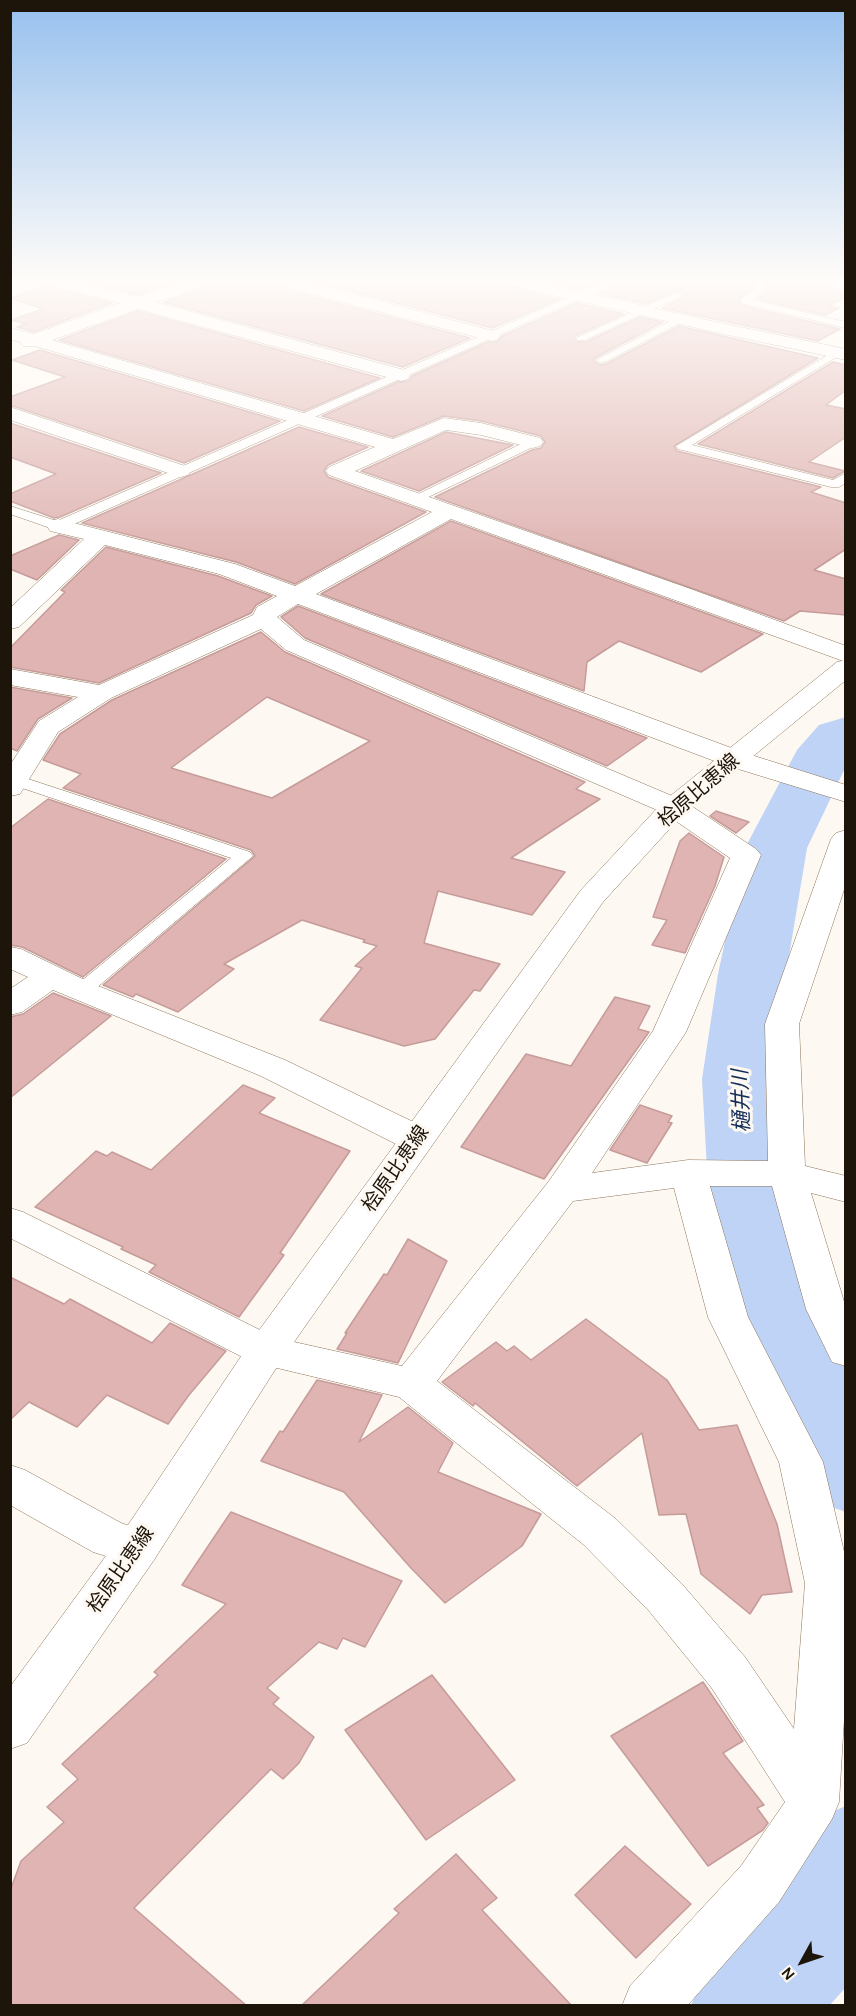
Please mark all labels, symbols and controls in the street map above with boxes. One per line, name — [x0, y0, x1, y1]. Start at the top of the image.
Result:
street label: 桧原比恵線 — [653, 749, 745, 833]
water label: 樋井川 — [728, 1069, 756, 1133]
street label: 桧原比恵線 — [357, 1121, 435, 1217]
street label: 桧原比恵線 — [82, 1522, 160, 1618]
north arrow — [772, 1932, 832, 1992]
text: N — [777, 1963, 799, 1984]

